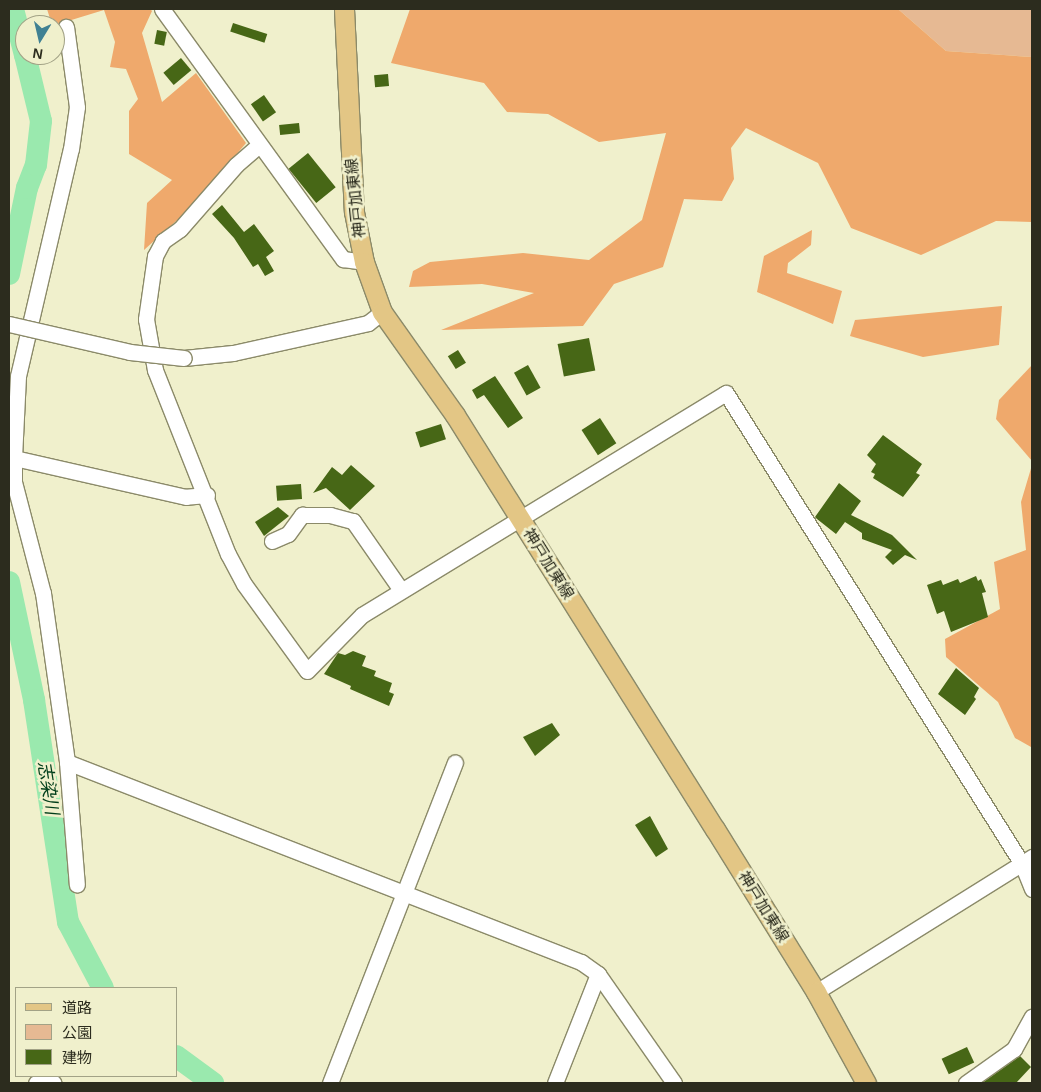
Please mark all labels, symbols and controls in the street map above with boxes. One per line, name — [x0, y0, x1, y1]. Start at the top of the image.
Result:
north arrow — [15, 15, 65, 65]
text: N — [32, 45, 44, 63]
street label: 神戸加東線 — [342, 157, 370, 239]
street label: 神戸加東線 — [519, 525, 577, 603]
water label: 志染川 — [33, 760, 63, 816]
street label: 神戸加東線 — [734, 868, 792, 946]
legend — [15, 987, 178, 1077]
text: 道路 — [62, 999, 92, 1016]
text: 公園 — [62, 1024, 92, 1041]
text: 建物 — [62, 1049, 92, 1066]

